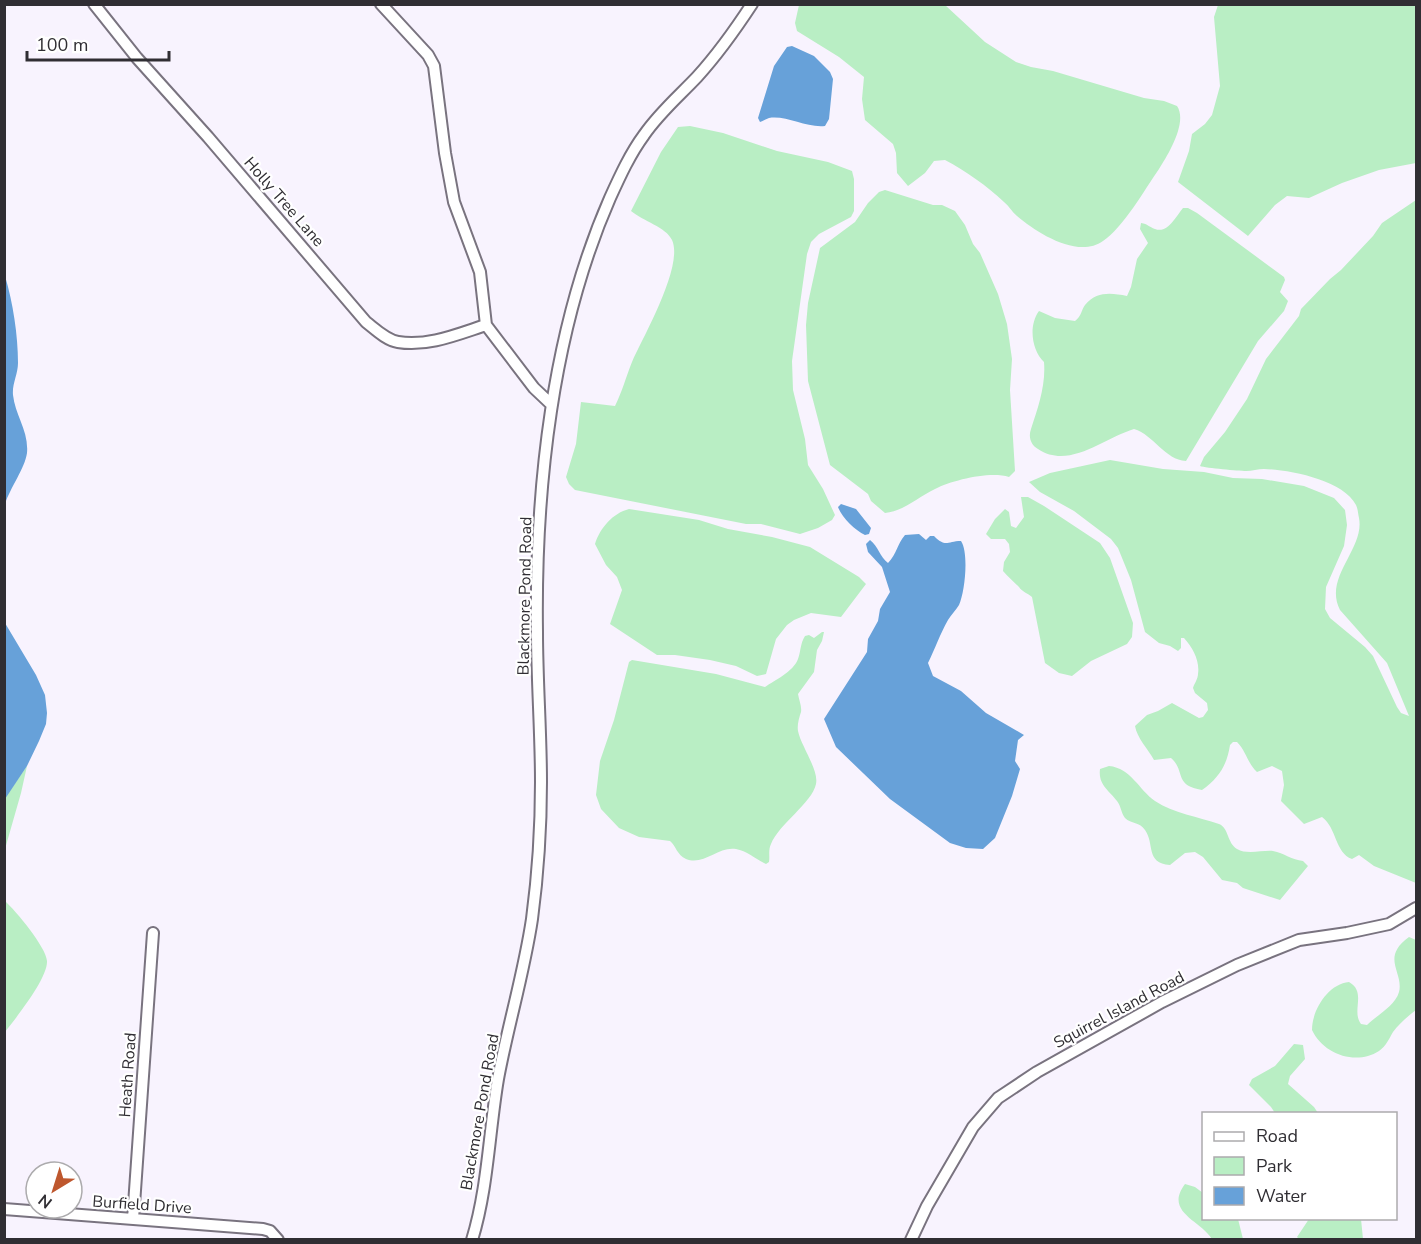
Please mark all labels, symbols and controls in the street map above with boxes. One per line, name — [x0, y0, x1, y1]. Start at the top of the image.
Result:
scale bar — [27, 24, 170, 62]
text: 100 m — [36, 33, 88, 57]
street label: Holly Tree Lane — [239, 152, 329, 252]
street label: Blackmore Pond Road — [513, 516, 537, 676]
street label: Squirrel Island Road — [1050, 966, 1188, 1054]
street label: Heath Road — [114, 1032, 142, 1118]
street label: Blackmore Pond Road — [455, 1032, 505, 1192]
legend — [1202, 1112, 1397, 1220]
text: Road — [1256, 1124, 1298, 1148]
text: Park — [1256, 1154, 1293, 1178]
north arrow — [24, 1160, 84, 1220]
text: Water — [1256, 1184, 1307, 1208]
text: N — [34, 1189, 57, 1213]
street label: Burfield Drive — [92, 1191, 192, 1219]

